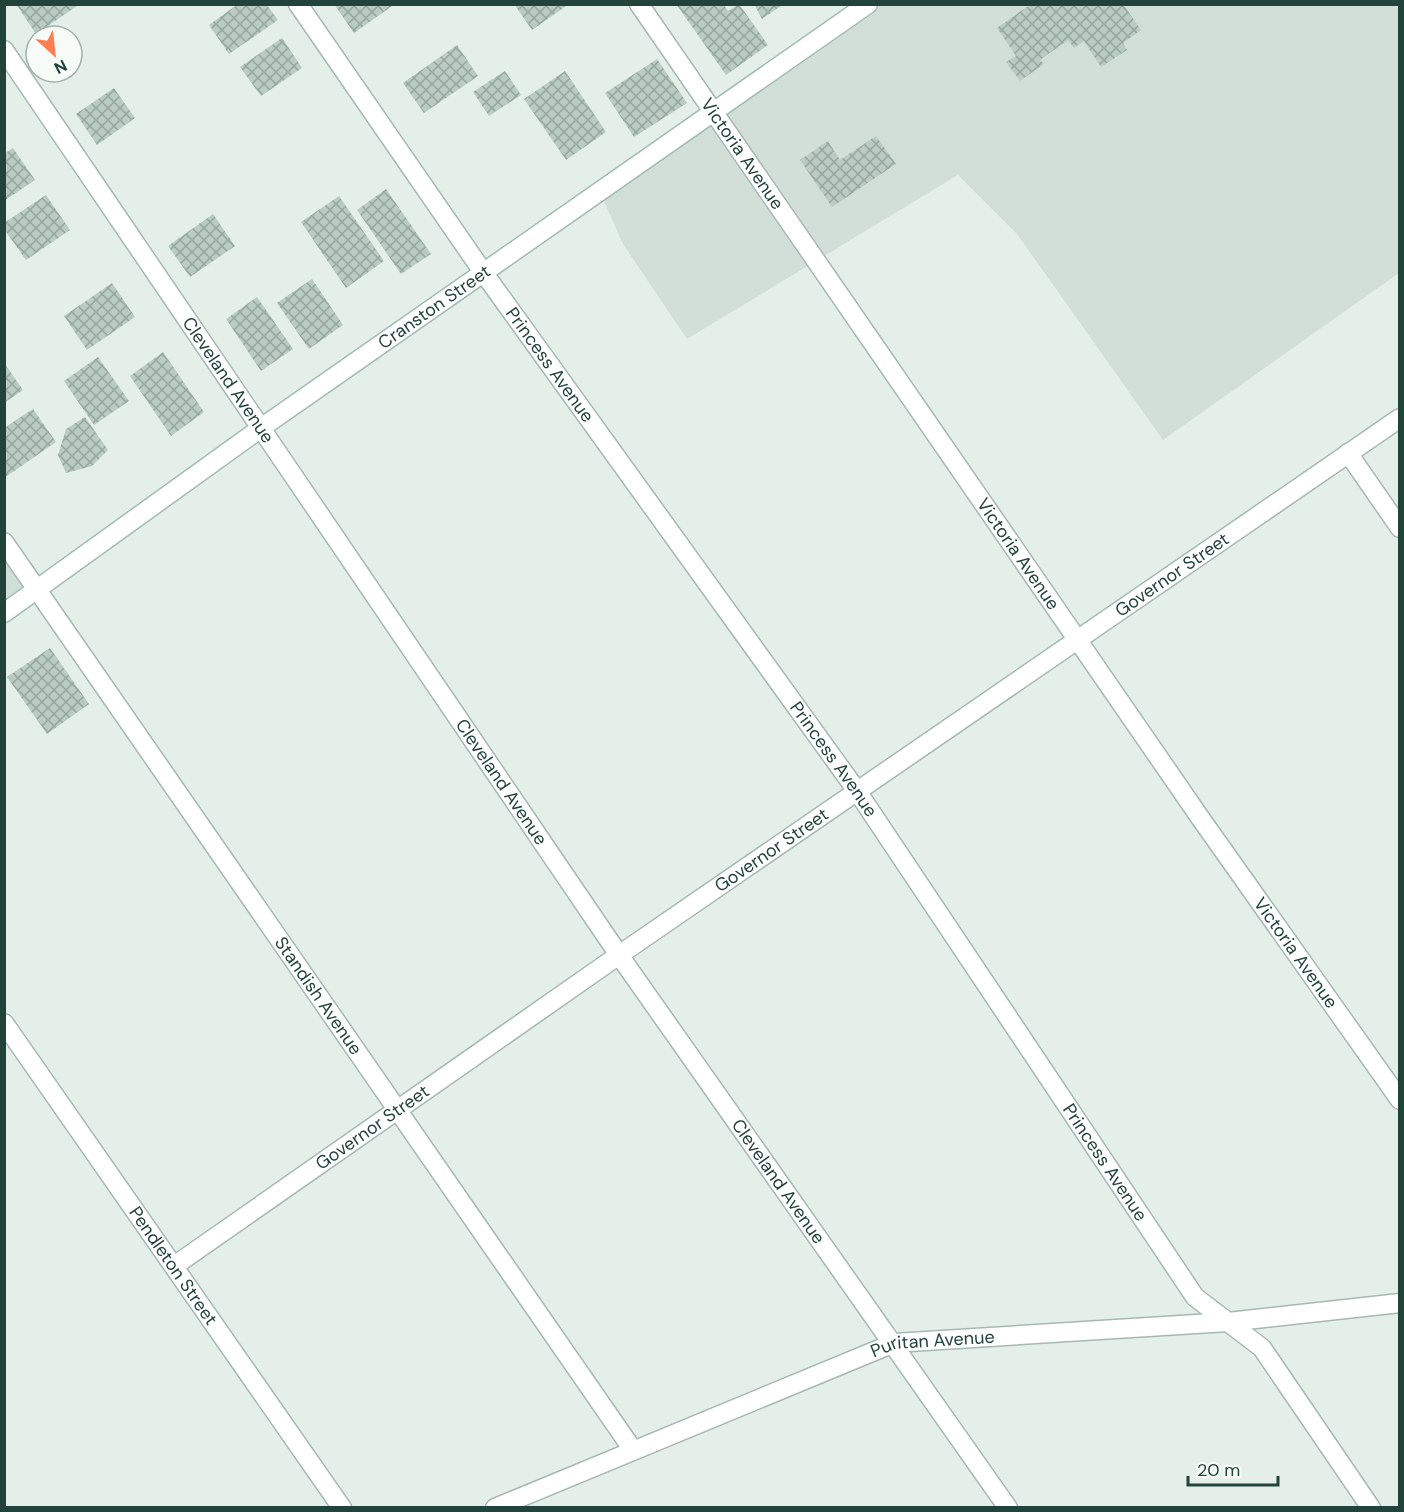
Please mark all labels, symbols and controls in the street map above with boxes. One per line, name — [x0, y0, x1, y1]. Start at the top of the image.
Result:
north arrow — [24, 24, 84, 84]
text: N — [51, 55, 71, 79]
street label: Victoria Avenue — [695, 93, 789, 214]
street label: Cranston Street — [373, 259, 495, 355]
street label: Princess Avenue — [500, 302, 599, 427]
street label: Cleveland Avenue — [177, 312, 280, 448]
street label: Victoria Avenue — [971, 493, 1065, 615]
street label: Governor Street — [1110, 527, 1234, 622]
street label: Princess Avenue — [784, 697, 883, 822]
street label: Cleveland Avenue — [450, 714, 553, 850]
street label: Governor Street — [710, 802, 833, 898]
street label: Victoria Avenue — [1248, 893, 1343, 1013]
street label: Standish Avenue — [269, 932, 368, 1060]
street label: Governor Street — [311, 1079, 434, 1175]
street label: Princess Avenue — [1057, 1099, 1153, 1226]
street label: Cleveland Avenue — [726, 1114, 831, 1249]
street label: Pendleton Street — [124, 1202, 223, 1330]
street label: Puritan Avenue — [867, 1325, 995, 1363]
scale bar — [1188, 1449, 1278, 1487]
text: 20 m — [1197, 1458, 1240, 1482]

